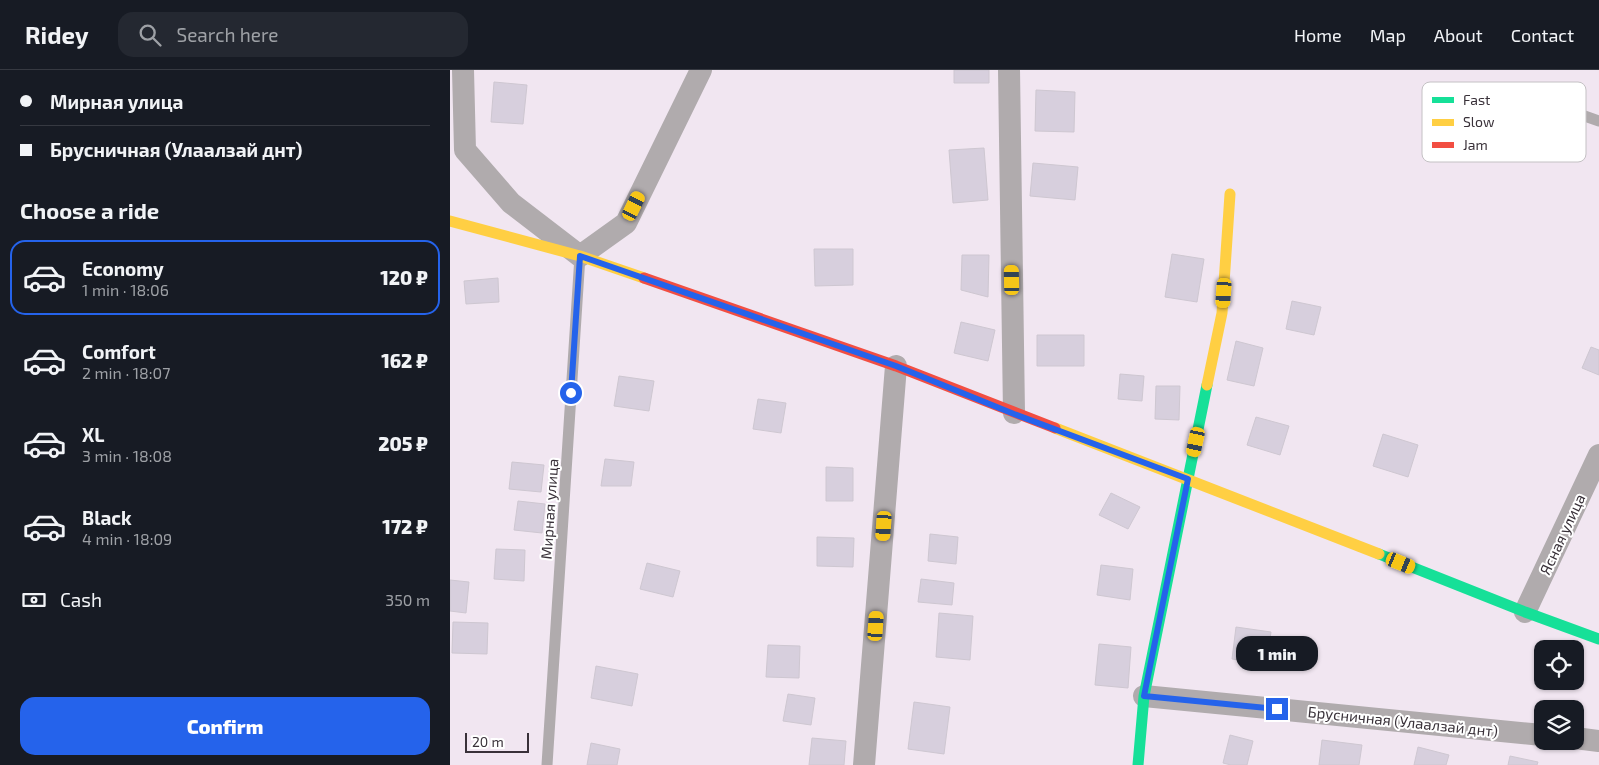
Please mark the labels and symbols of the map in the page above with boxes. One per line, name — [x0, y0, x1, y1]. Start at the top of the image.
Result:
legend — [1422, 82, 1586, 162]
text: Fast — [1463, 91, 1490, 108]
text: Slow — [1463, 113, 1495, 130]
text: Jam — [1463, 136, 1488, 153]
car — [620, 189, 647, 223]
car — [1004, 265, 1019, 295]
car — [1215, 278, 1232, 308]
route start — [560, 382, 582, 404]
car — [1185, 426, 1206, 458]
street label: Мирная улица — [536, 458, 563, 560]
street label: Ясная улица — [1535, 491, 1589, 578]
car — [875, 511, 892, 541]
car — [1384, 550, 1417, 576]
car — [867, 611, 884, 641]
callout: 1 min — [1236, 636, 1318, 672]
route end — [1266, 698, 1288, 720]
street label: Брусничная (Улаалзай днт) — [1307, 702, 1499, 741]
scale bar — [465, 730, 529, 753]

